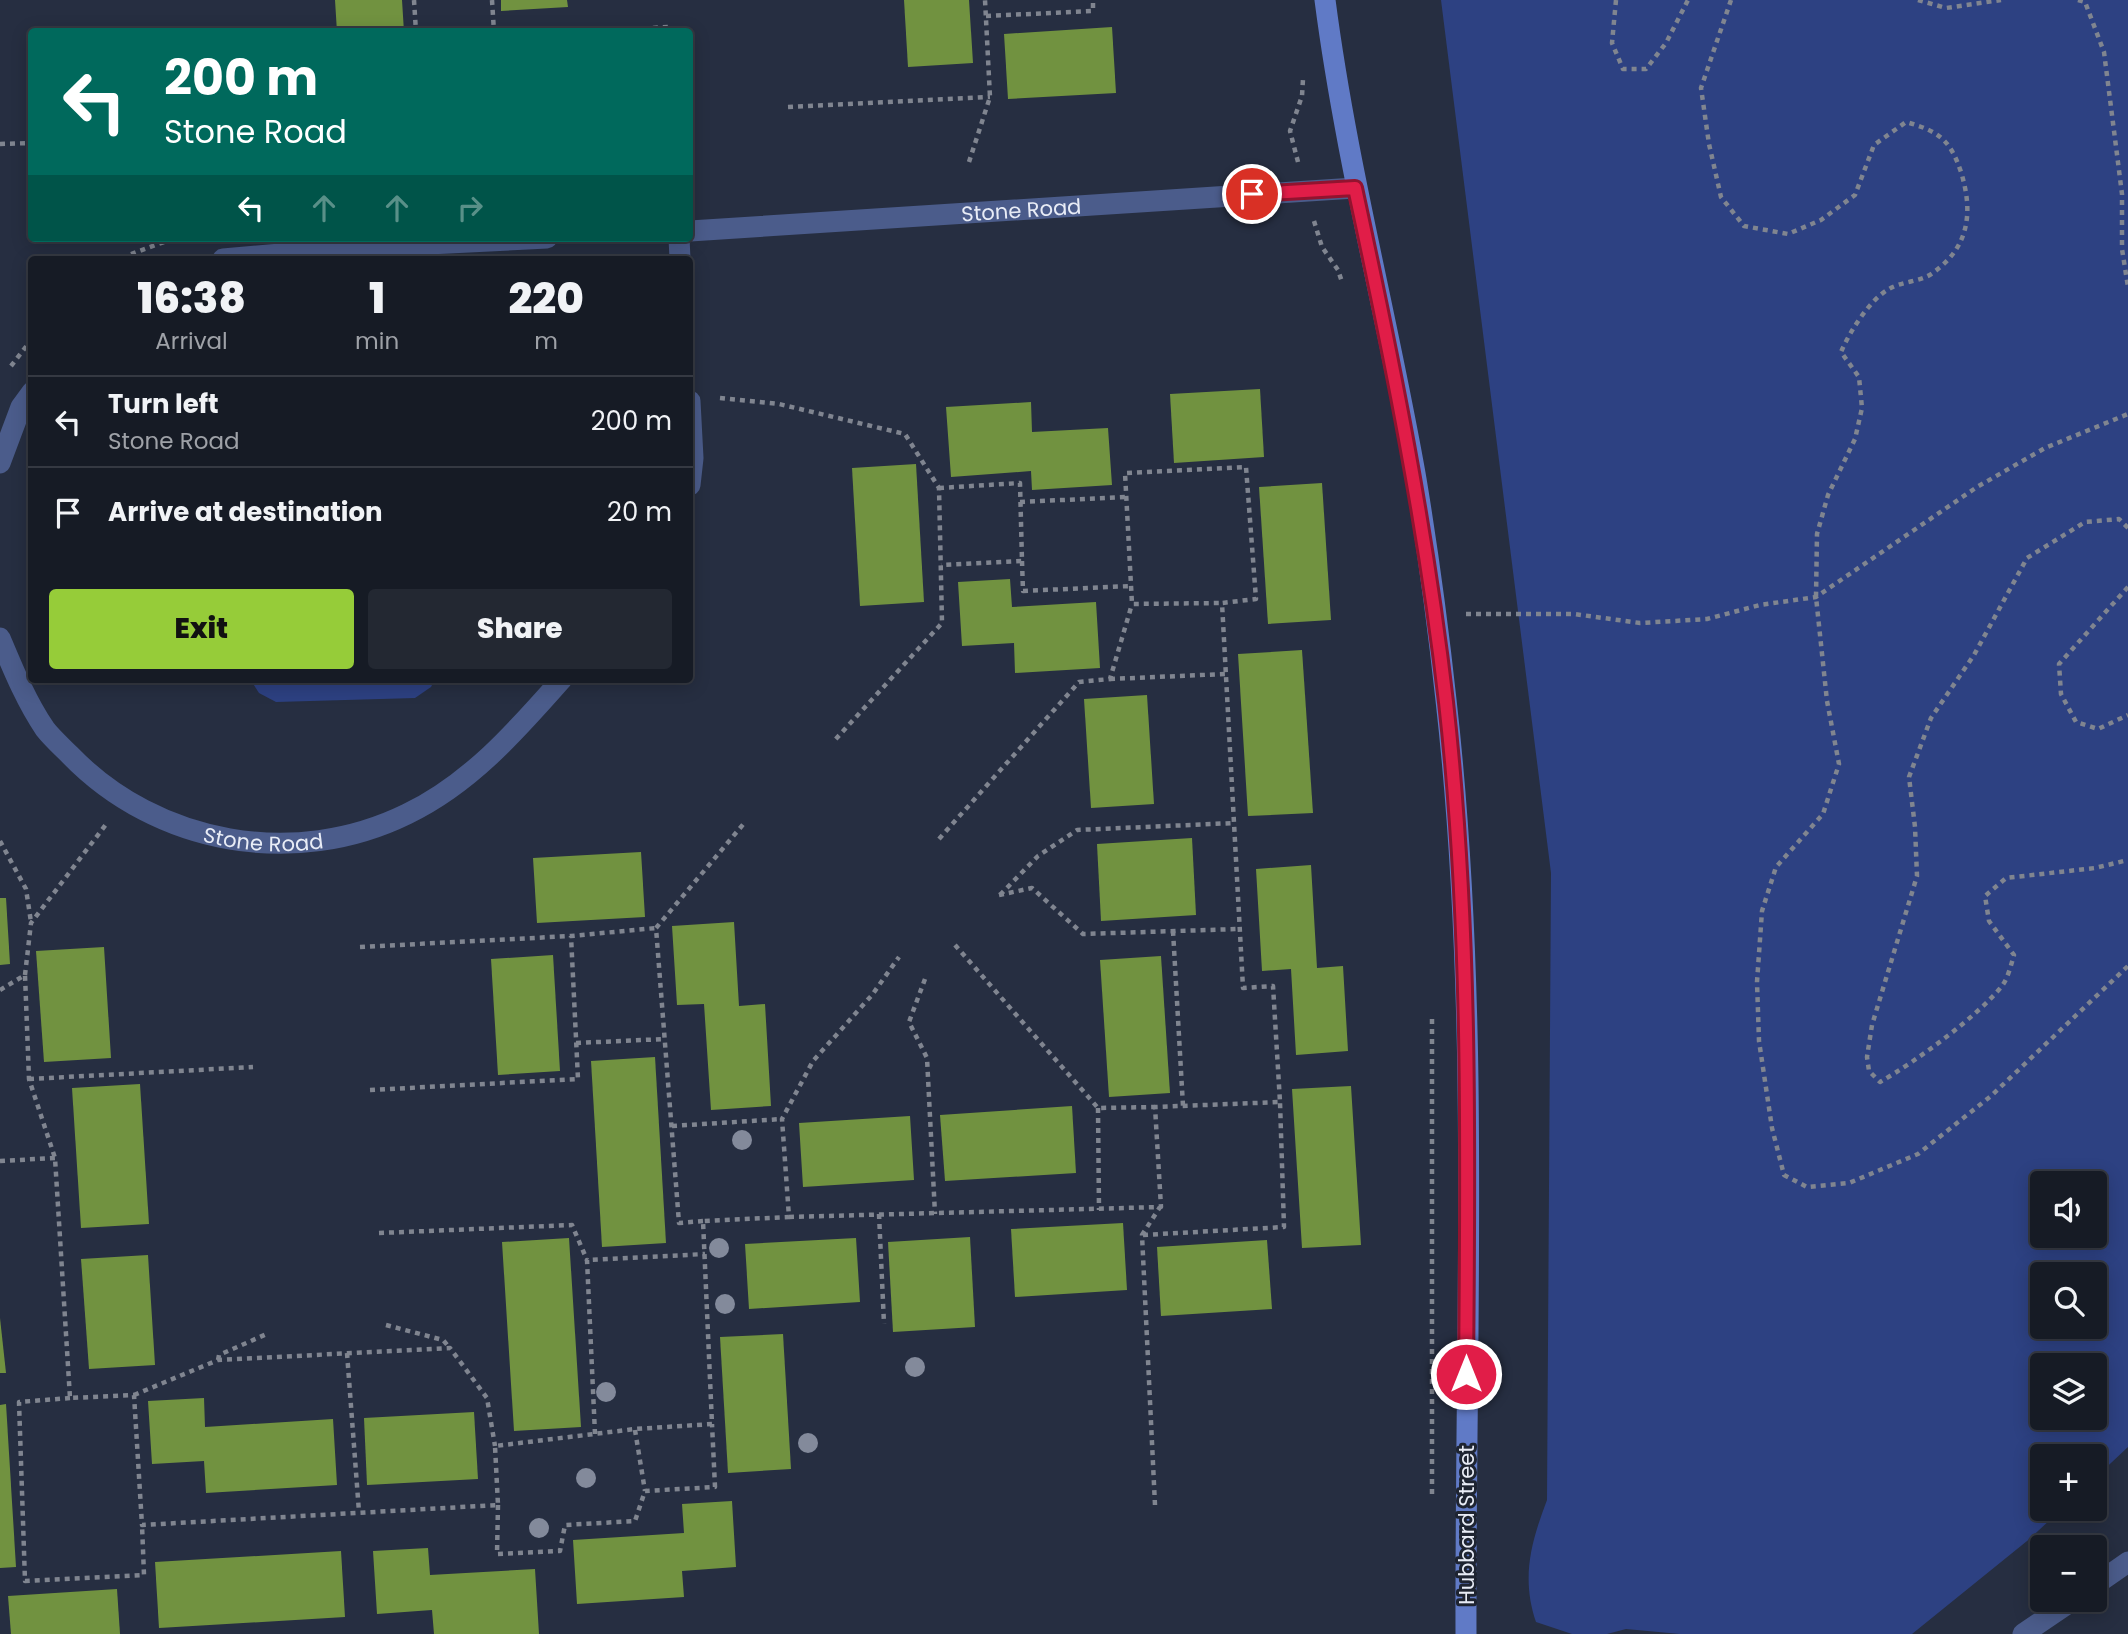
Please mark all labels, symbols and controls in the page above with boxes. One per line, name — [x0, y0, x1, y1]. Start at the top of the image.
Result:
text: 200 m — [164, 44, 318, 112]
icon: left — [49, 56, 140, 147]
text: Stone Road — [164, 109, 347, 154]
pin — [1222, 164, 1282, 224]
icon: arrive — [1233, 175, 1271, 213]
icon: left — [232, 189, 270, 227]
icon: ahead — [305, 189, 343, 227]
icon: ahead — [378, 189, 416, 227]
icon: right — [451, 189, 489, 227]
street label: Stone Road — [960, 191, 1082, 228]
text: 16:38 — [137, 269, 246, 328]
text: 1 — [369, 269, 385, 328]
text: 220 — [508, 269, 584, 328]
text: Arrival — [155, 325, 228, 357]
text: min — [355, 325, 399, 357]
text: m — [534, 325, 558, 357]
text: Turn left — [108, 386, 219, 422]
icon: left — [49, 403, 87, 441]
text: 200 m — [591, 403, 672, 439]
text: Stone Road — [108, 425, 240, 457]
icon: arrive — [49, 494, 87, 532]
text: Arrive at destination — [108, 494, 383, 530]
text: 20 m — [607, 494, 672, 530]
button: Exit — [49, 589, 354, 669]
button: Share — [368, 589, 672, 669]
street label: Stone Road — [201, 819, 325, 858]
map controls — [2030, 1171, 2107, 1612]
button: sound — [2030, 1171, 2107, 1248]
button: search — [2030, 1262, 2107, 1339]
position arrow — [1429, 1337, 1503, 1411]
button: layers — [2030, 1353, 2107, 1430]
button: + — [2030, 1444, 2107, 1521]
street label: Hubbard Street — [1452, 1445, 1481, 1605]
button: − — [2030, 1535, 2107, 1612]

